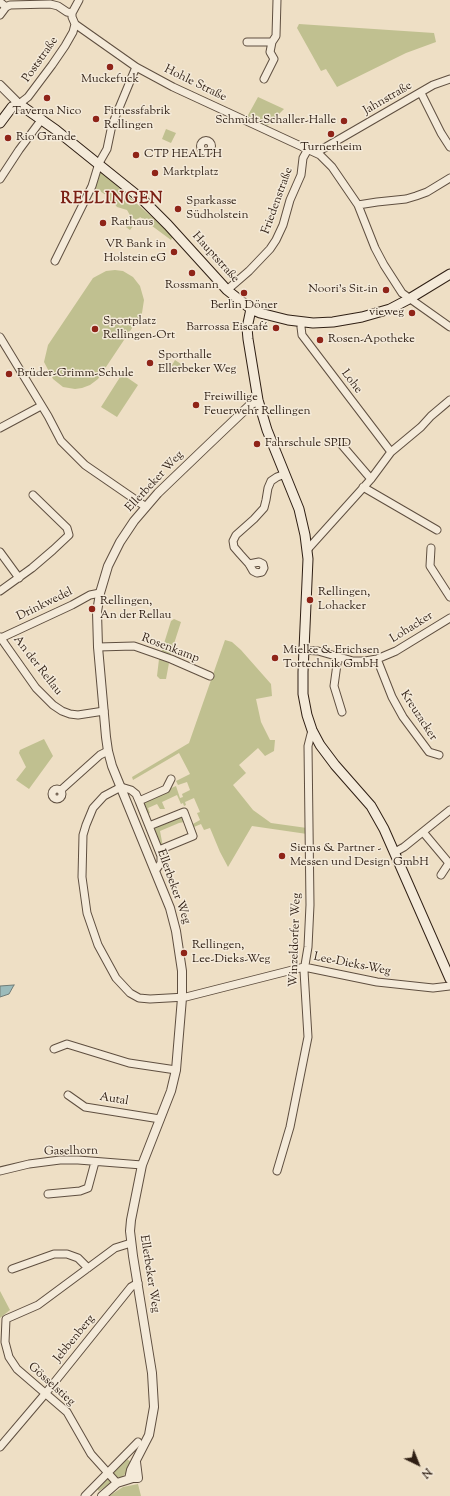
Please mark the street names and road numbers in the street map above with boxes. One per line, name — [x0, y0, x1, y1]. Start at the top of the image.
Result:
street label: Poststraße — [20, 34, 62, 86]
street label: Hohle Straße — [161, 63, 229, 105]
street label: Jahnstraße — [361, 79, 415, 119]
street label: Friedenstraße — [259, 166, 297, 236]
street label: Hauptstraße — [188, 230, 242, 286]
street label: Lohe — [337, 367, 365, 397]
street label: Ellerbeker Weg — [123, 448, 187, 516]
street label: Drinkwedel — [15, 585, 75, 625]
street label: Lohacker — [388, 609, 436, 647]
street label: Rosenkamp — [139, 631, 201, 667]
street label: An der Rellau — [9, 633, 65, 699]
street label: Kreuzacker — [396, 688, 440, 744]
street label: Ellerbeker Weg — [153, 848, 193, 926]
street label: Winzeldorfer Weg — [287, 893, 305, 987]
street label: Lee-Dieks-Weg — [312, 950, 392, 980]
street label: Autal — [98, 1091, 130, 1109]
street label: Gaselhorn — [44, 1144, 98, 1160]
street label: Ellerbeker Weg — [136, 1234, 162, 1314]
street label: Jebbenberg — [51, 1312, 99, 1366]
street label: Gösselstieg — [25, 1360, 77, 1410]

